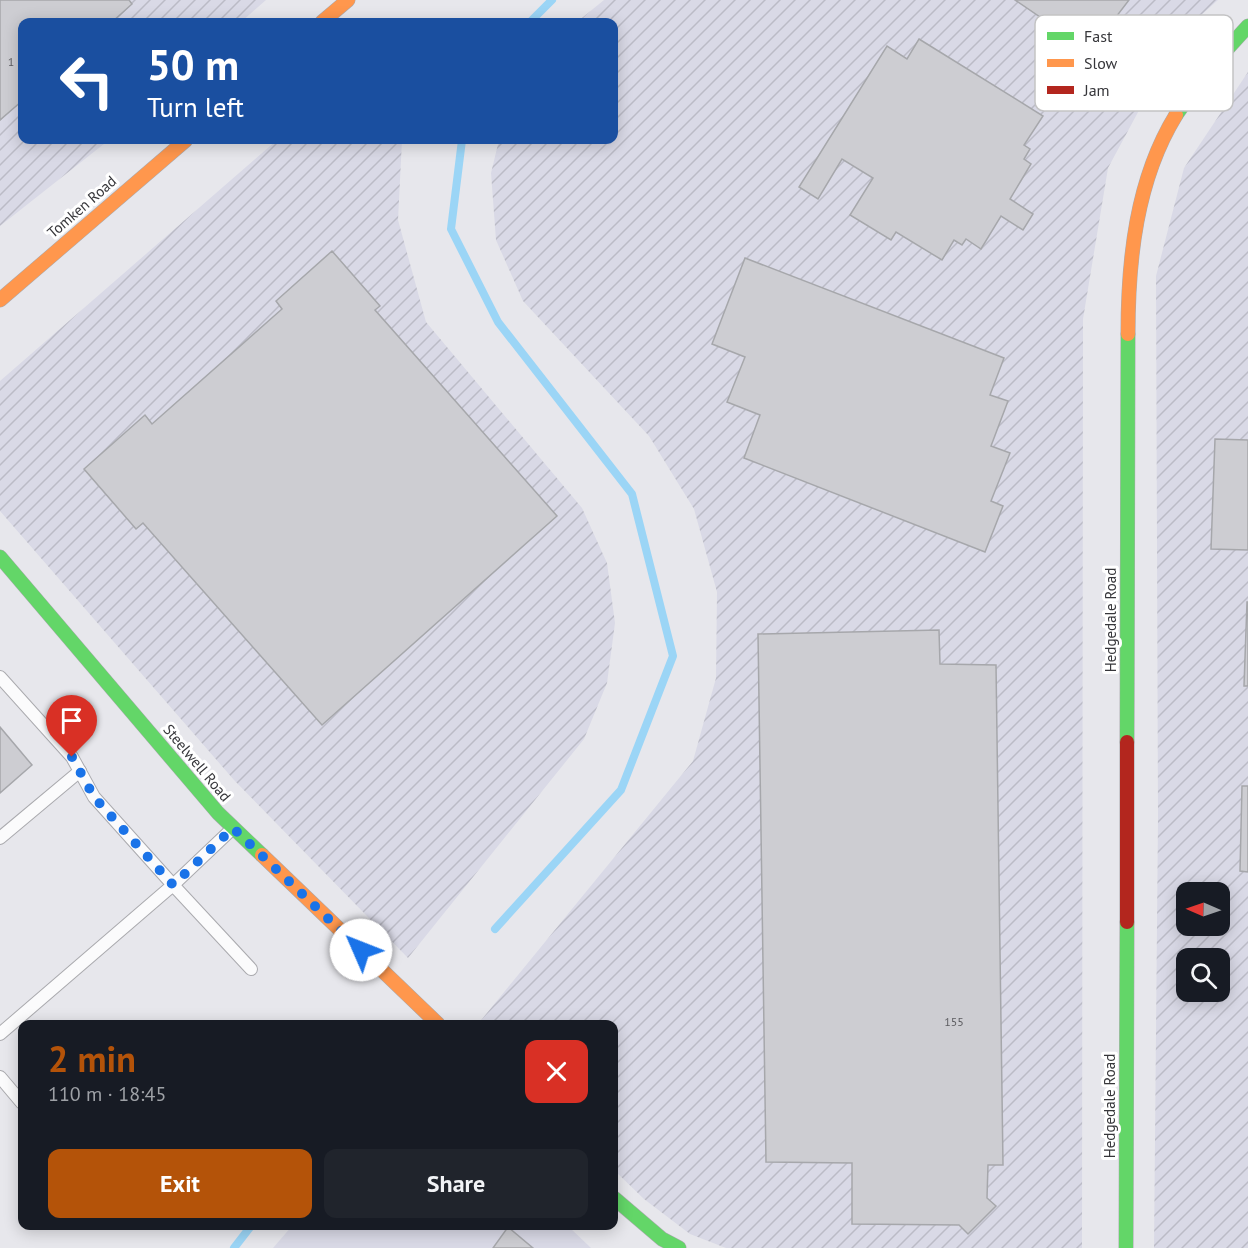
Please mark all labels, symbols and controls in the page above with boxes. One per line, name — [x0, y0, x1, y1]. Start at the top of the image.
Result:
legend — [1035, 15, 1233, 111]
text: Fast — [1084, 26, 1113, 46]
text: 50 m — [147, 37, 239, 92]
icon: left — [48, 42, 126, 120]
text: Slow — [1084, 53, 1118, 73]
house number: 1 — [8, 54, 14, 69]
text: Jam — [1083, 80, 1110, 100]
text: Turn left — [147, 90, 244, 124]
street label: Tomken Road — [43, 171, 120, 242]
street label: Hedgedale Road — [1101, 568, 1120, 672]
pin — [46, 695, 97, 757]
icon: arrive — [55, 704, 88, 737]
street label: Steelwell Road — [159, 720, 235, 805]
north arrow — [1176, 882, 1230, 936]
map controls — [1176, 882, 1230, 1002]
position arrow — [329, 918, 393, 982]
button: search — [1176, 948, 1230, 1002]
house number: 155 — [944, 1014, 964, 1029]
text: 2 min — [48, 1035, 136, 1082]
button: close — [525, 1040, 588, 1103]
street label: Hedgedale Road — [1100, 1054, 1119, 1158]
text: 110 m · 18:45 — [48, 1081, 166, 1107]
button: Exit — [48, 1149, 312, 1218]
button: Share — [324, 1149, 588, 1218]

